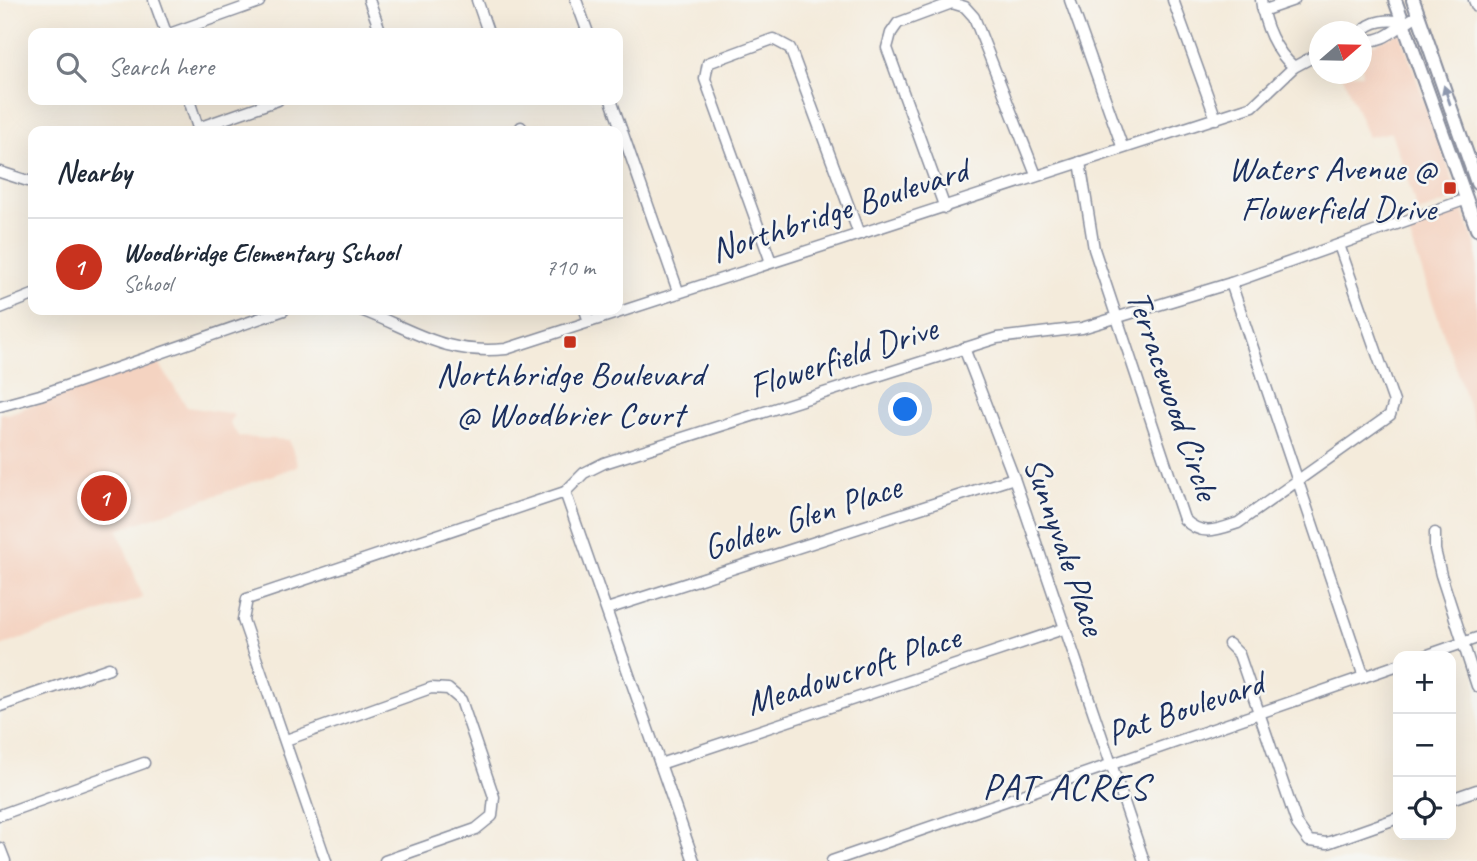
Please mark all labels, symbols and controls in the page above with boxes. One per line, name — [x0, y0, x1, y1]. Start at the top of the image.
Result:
north arrow — [1309, 21, 1372, 84]
search box — [28, 28, 623, 105]
icon: search — [52, 48, 90, 86]
text: Search here — [108, 50, 214, 83]
one-way arrow — [1441, 85, 1452, 106]
street label: Northbridge Boulevard — [705, 146, 978, 273]
place label: Waters Avenue @ Flowerfield Drive — [1228, 146, 1439, 231]
text: Nearby — [56, 153, 132, 191]
marker: Waters Avenue @ Flowerfield Drive — [1442, 180, 1458, 196]
text: Woodbridge Elementary School — [123, 236, 398, 269]
text: 1 — [74, 253, 84, 282]
text: 710 m — [546, 253, 595, 282]
text: School — [123, 269, 172, 298]
street label: Terracewood Circle — [1116, 284, 1231, 508]
street label: Flowerfield Drive — [743, 305, 945, 409]
marker: Northbridge Boulevard @ Woodbrier Court — [562, 334, 578, 350]
place label: Northbridge Boulevard @ Woodbrier Court — [436, 352, 709, 437]
your location — [888, 392, 922, 426]
street label: Sunnyvale Place — [1014, 451, 1117, 643]
street label: Golden Glen Place — [698, 463, 909, 570]
pin: 1 — [81, 472, 127, 524]
street label: Meadowcroft Place — [740, 613, 968, 726]
map controls — [1393, 651, 1456, 840]
button: + — [1393, 651, 1456, 714]
street label: Pat Boulevard — [1101, 659, 1274, 756]
button: − — [1393, 714, 1456, 777]
district label: PAT ACRES — [983, 763, 1154, 810]
button: locate — [1393, 777, 1456, 840]

